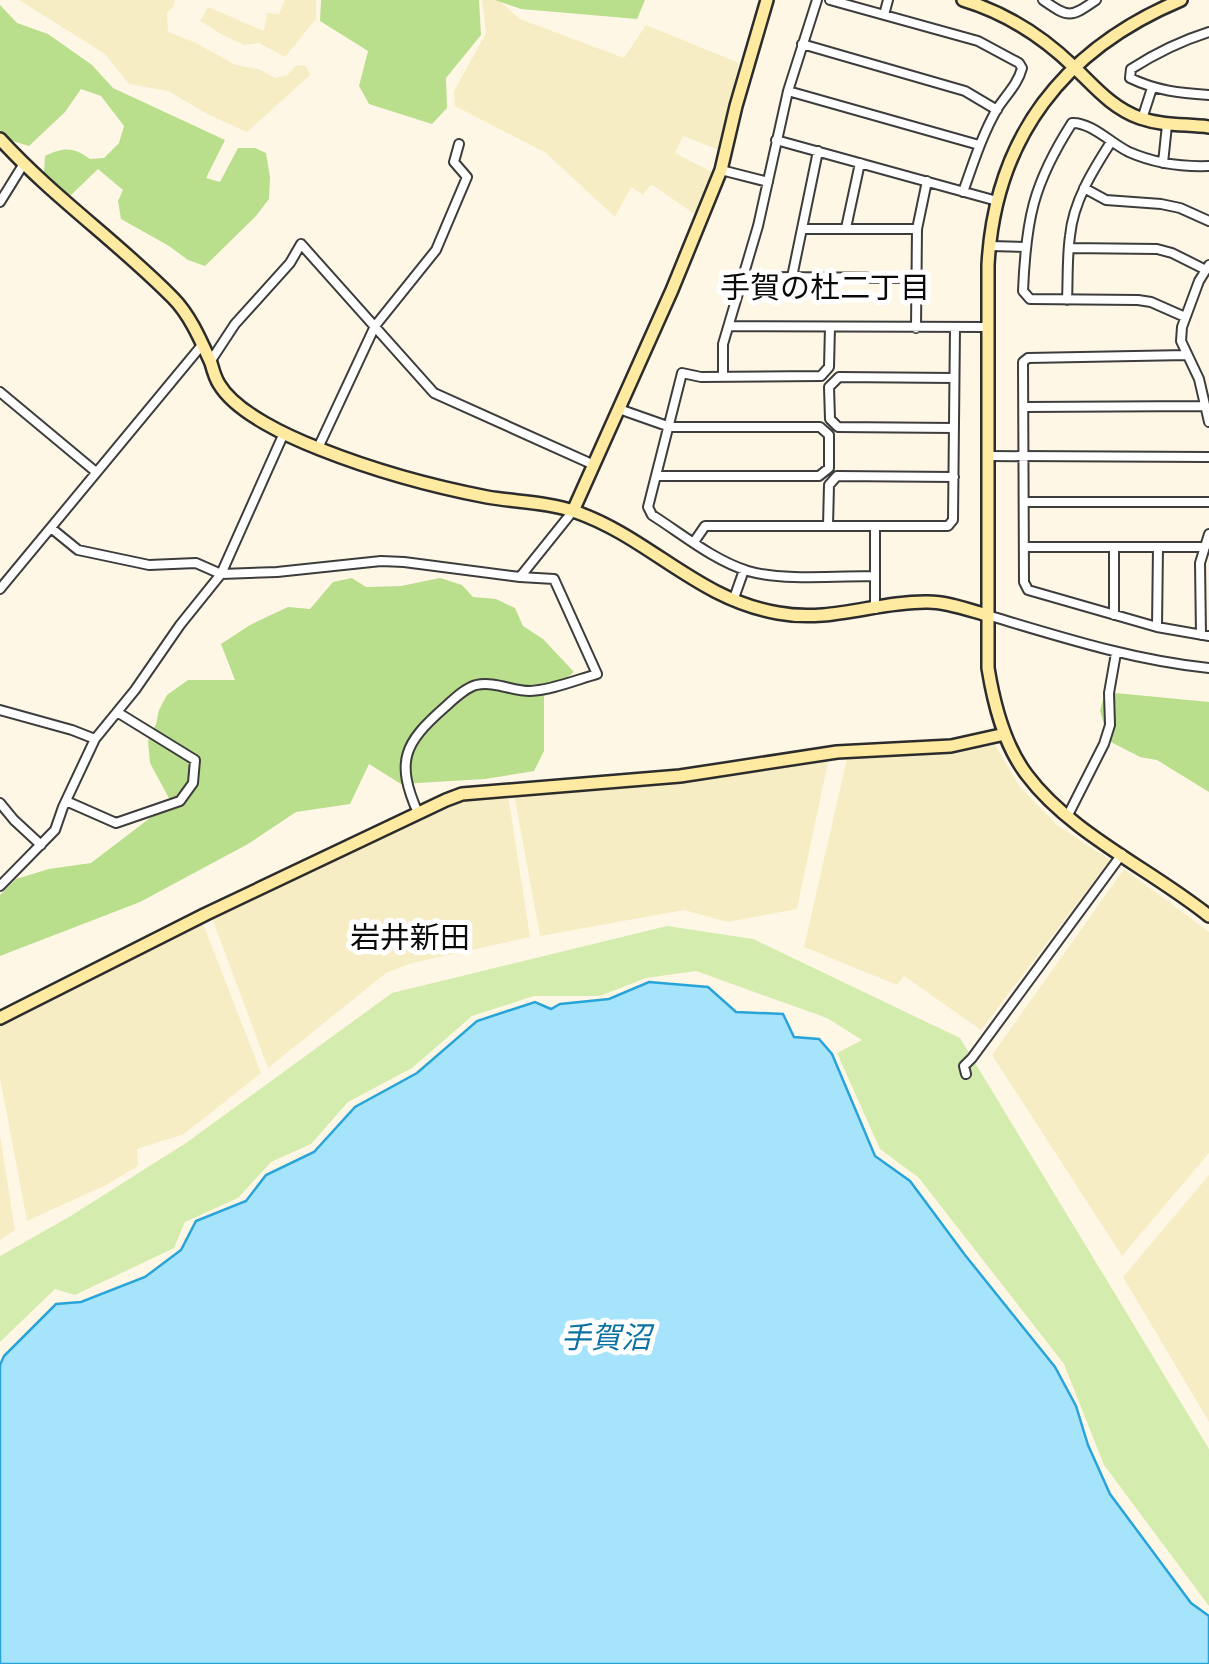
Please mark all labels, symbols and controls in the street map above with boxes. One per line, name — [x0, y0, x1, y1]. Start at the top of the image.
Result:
district label: 手賀の杜二丁目 — [720, 263, 930, 307]
district label: 岩井新田 — [350, 913, 470, 957]
water label: 手賀沼 — [561, 1313, 655, 1357]

